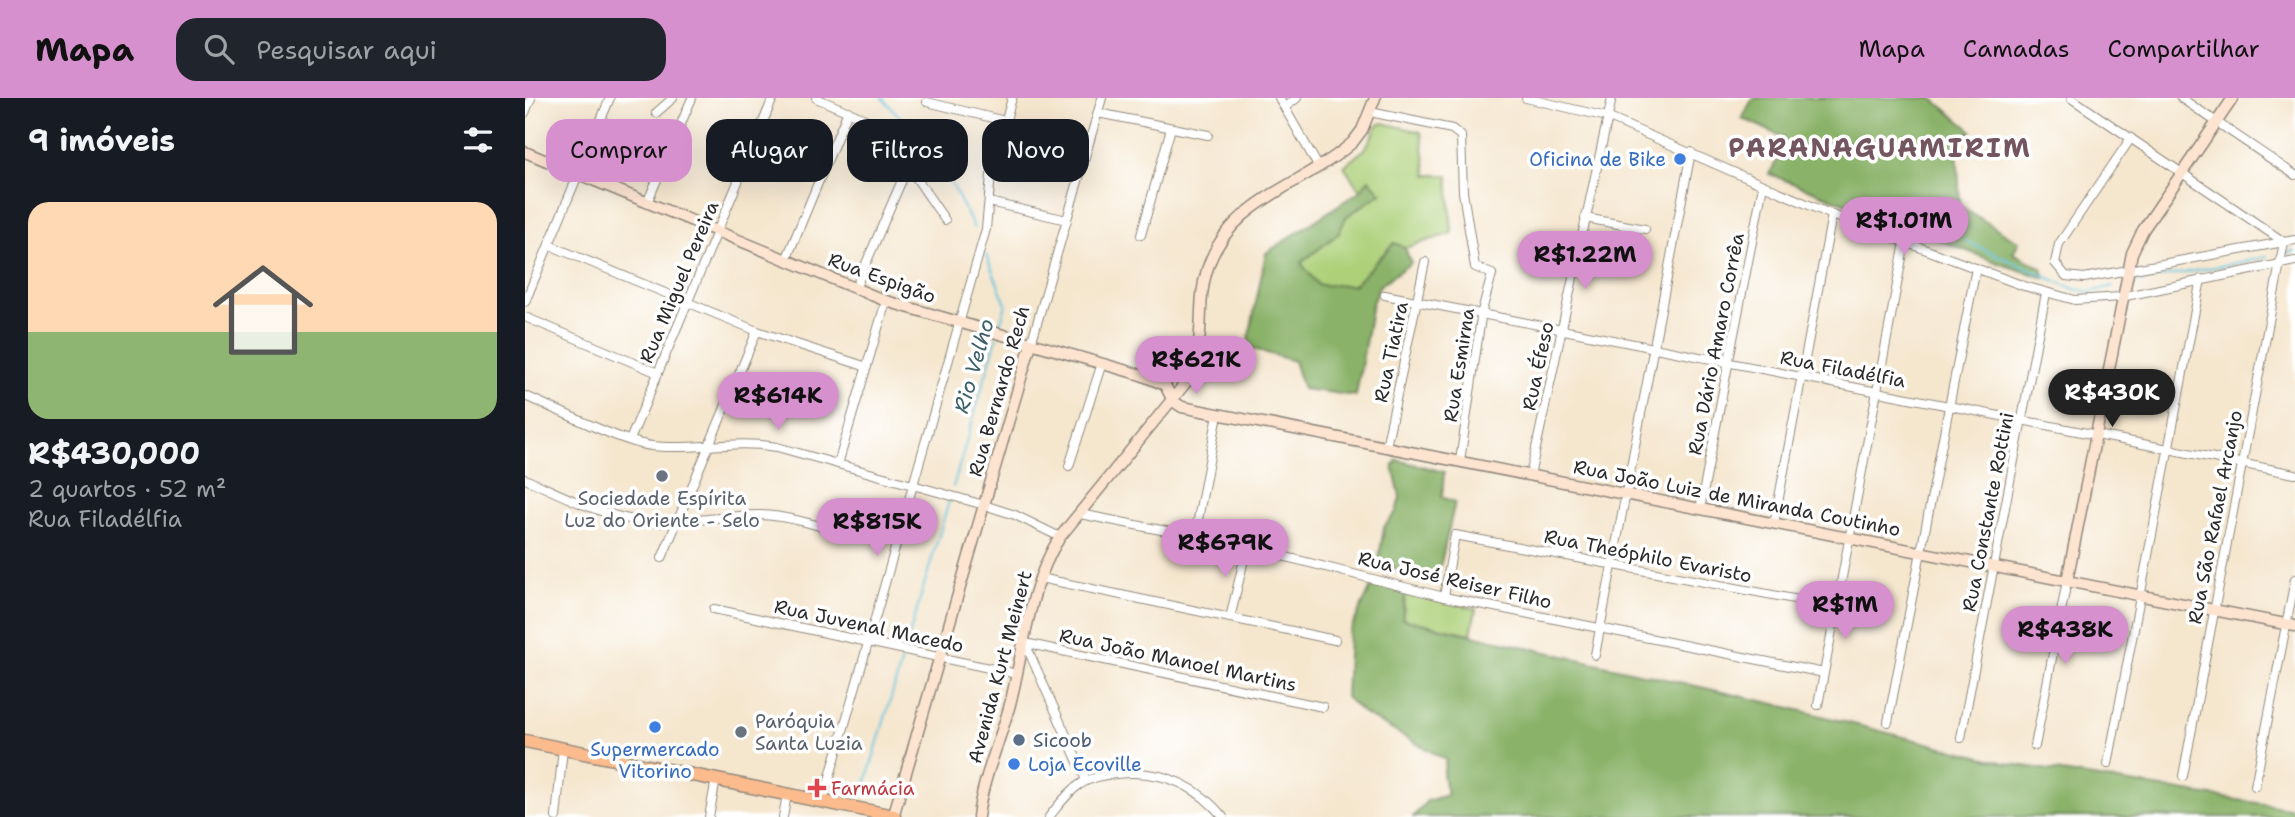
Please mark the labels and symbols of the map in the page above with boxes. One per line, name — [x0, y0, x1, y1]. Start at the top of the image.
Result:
district label: PARANAGUAMIRIM — [1728, 130, 2032, 165]
place label: Oficina de Bike — [1529, 147, 1666, 172]
marker: Oficina de Bike — [1672, 151, 1688, 167]
street label: Rua Miguel Pereira — [634, 197, 725, 367]
pin: R$1.01M — [1839, 198, 1969, 257]
street label: Rua Dário Amaro Corrêa — [1682, 231, 1750, 457]
pin: R$1.22M — [1520, 232, 1650, 291]
street label: Rua Espigão — [825, 247, 939, 309]
street label: Rua Tiatira — [1368, 299, 1414, 405]
street label: Rua Bernardo Rech — [963, 303, 1035, 479]
street label: Rua Esmirna — [1438, 306, 1480, 424]
water label: Rio Velho — [947, 316, 1001, 416]
street label: Rua Éfeso — [1515, 319, 1560, 413]
pin: R$621K — [1139, 336, 1253, 396]
street label: Rua Filadélfia — [1778, 345, 1908, 393]
pin: R$430K — [2055, 370, 2169, 429]
pin: R$614K — [721, 372, 835, 432]
street label: Rua São Rafael Arcanjo — [2182, 408, 2248, 626]
street label: Rua Constante Rottini — [1956, 410, 2020, 614]
street label: Rua João Luiz de Miranda Coutinho — [1571, 454, 1903, 542]
marker: Sociedade Espírita Luz do Oriente - Selo — [654, 468, 670, 484]
place label: Sociedade Espírita Luz do Oriente - Selo — [564, 486, 760, 533]
pin: R$815K — [820, 498, 934, 558]
pin: R$679K — [1168, 519, 1282, 579]
street label: Rua Theóphilo Evaristo — [1542, 524, 1754, 588]
street label: Rua José Reiser Filho — [1356, 546, 1554, 614]
street label: Avenida Kurt Meinert — [962, 568, 1038, 766]
pin: R$1M — [1804, 582, 1886, 641]
street label: Rua Juvenal Macedo — [772, 594, 966, 658]
pin: R$438K — [2008, 606, 2122, 666]
street label: Rua João Manoel Martins — [1057, 623, 1299, 697]
place label: Paróquia Santa Luzia — [755, 709, 863, 756]
marker: Supermercado Vitorino — [647, 719, 663, 735]
marker: Paróquia Santa Luzia — [733, 724, 749, 740]
place label: Sicoob — [1033, 728, 1092, 753]
marker: Sicoob — [1011, 732, 1027, 748]
place label: Supermercado Vitorino — [590, 737, 720, 784]
place label: Loja Ecoville — [1028, 752, 1142, 777]
marker: Loja Ecoville — [1006, 756, 1022, 772]
place label: Farmácia — [831, 776, 915, 801]
marker: Farmácia — [809, 780, 825, 796]

